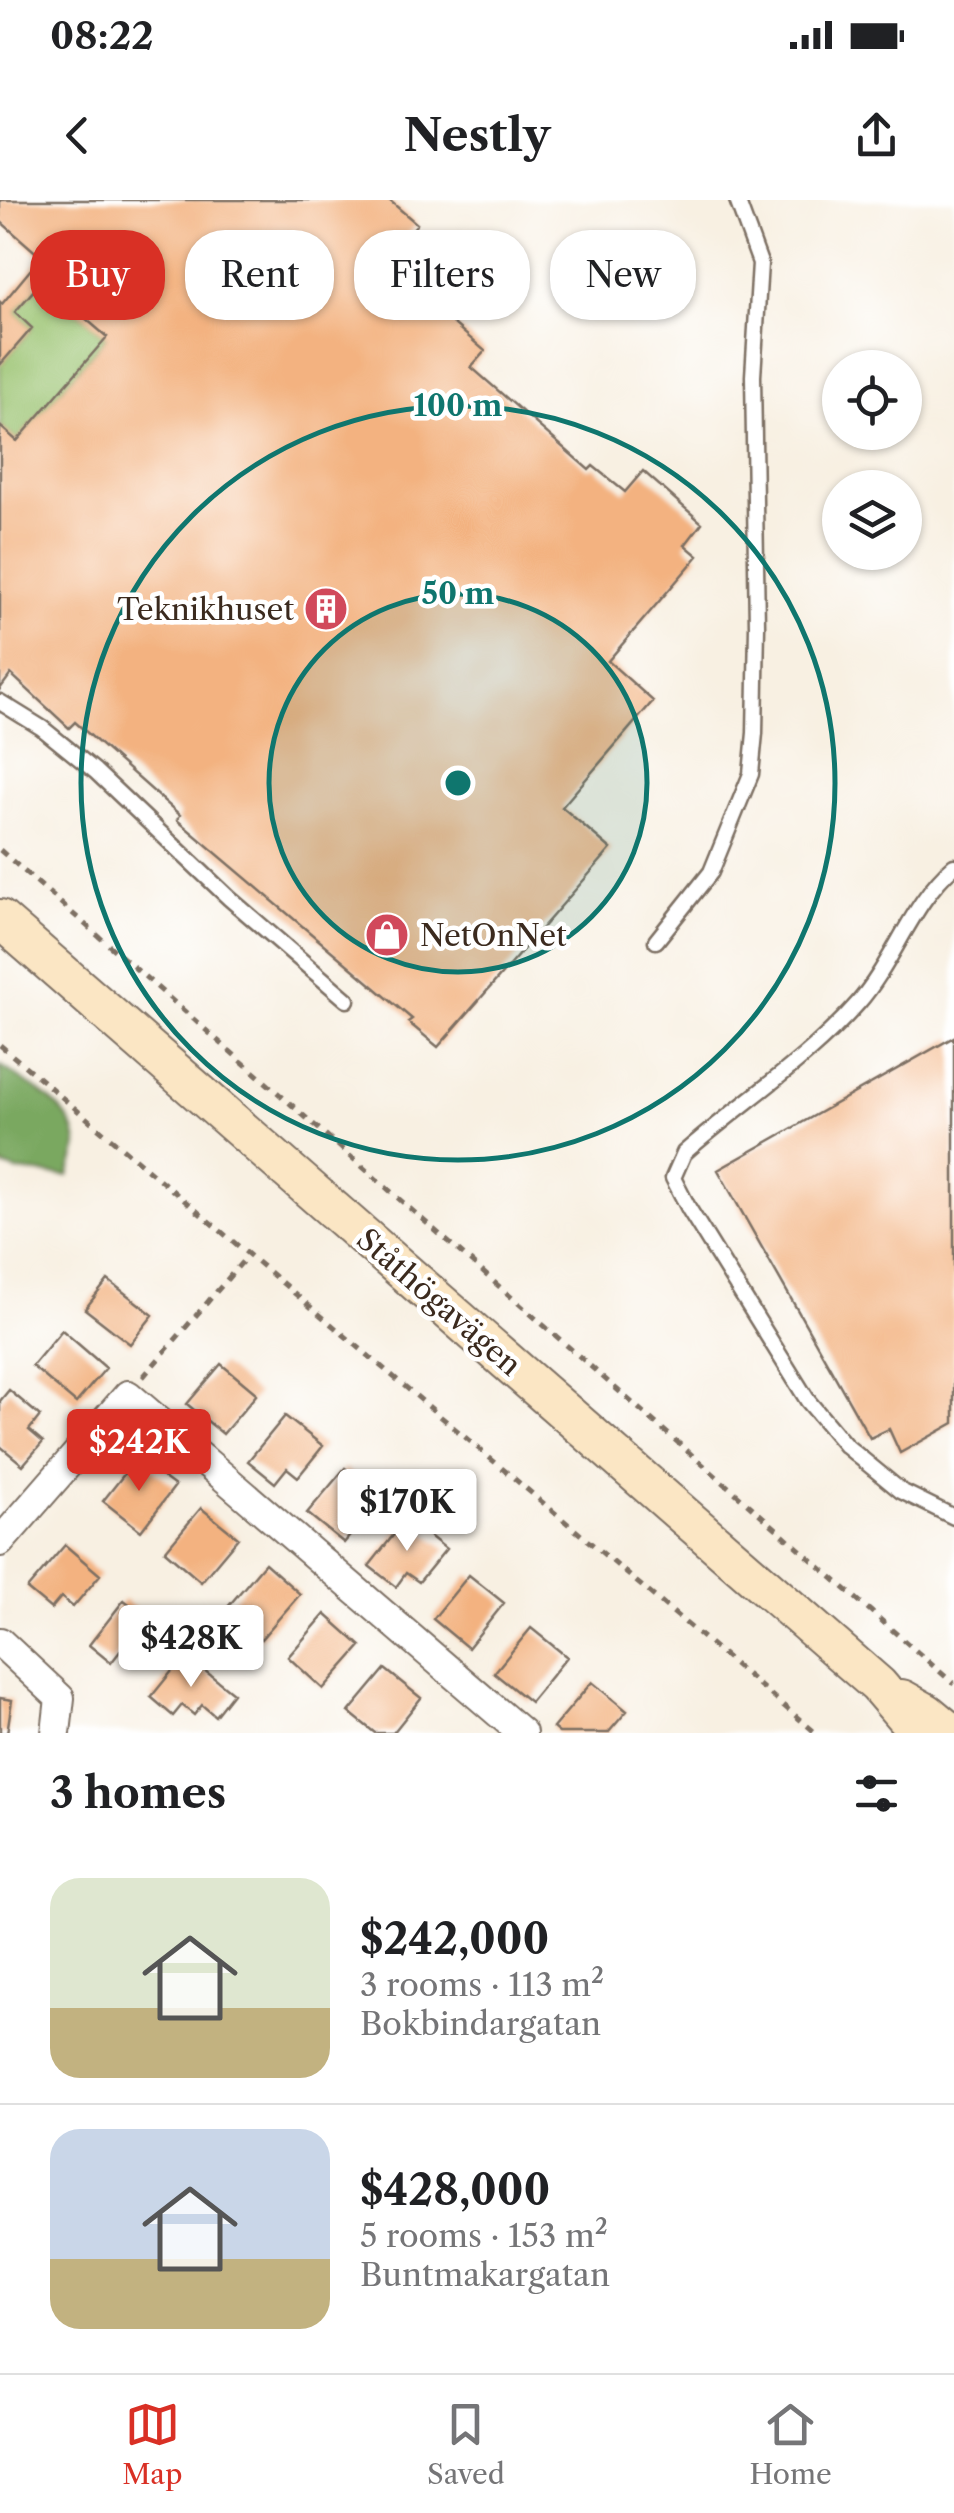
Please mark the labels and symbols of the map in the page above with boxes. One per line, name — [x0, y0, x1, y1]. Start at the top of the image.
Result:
text: 100 m — [414, 387, 503, 424]
text: 50 m — [421, 575, 495, 612]
building icon: Teknikhuset — [303, 586, 349, 632]
place label: Teknikhuset — [117, 591, 294, 628]
centre of rings — [440, 765, 476, 801]
shop icon: NetOnNet — [364, 912, 410, 958]
place label: NetOnNet — [420, 917, 567, 954]
street label: Ståthögavägen — [349, 1221, 529, 1383]
pin: $242K — [69, 1409, 209, 1494]
pin: $170K — [337, 1469, 477, 1554]
pin: $428K — [121, 1605, 261, 1690]

